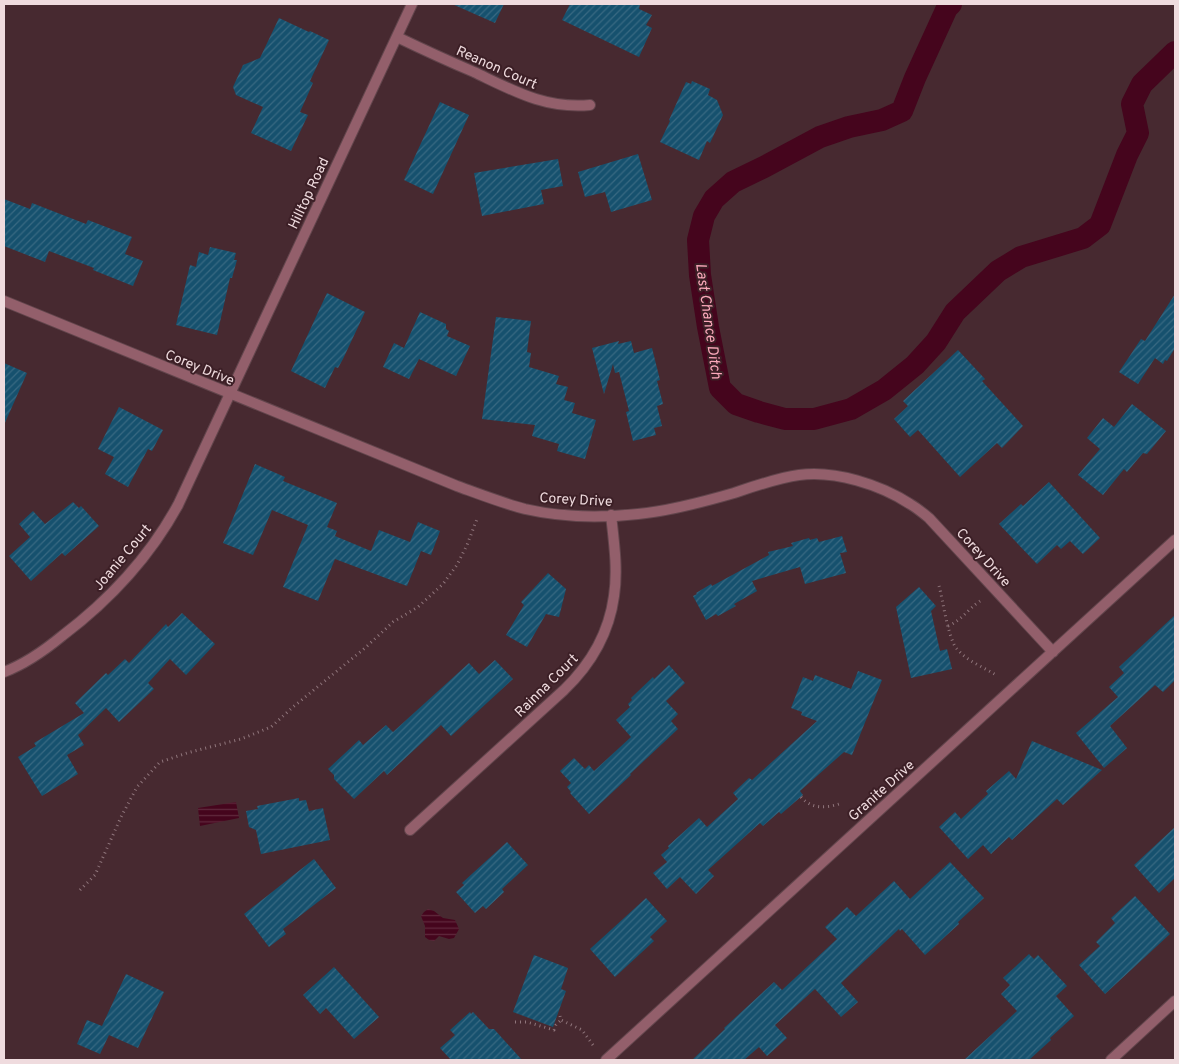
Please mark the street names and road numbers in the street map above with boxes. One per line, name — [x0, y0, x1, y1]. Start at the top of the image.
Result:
street label: Reanon Court — [453, 43, 540, 94]
street label: Hilltop Road — [285, 155, 333, 232]
street label: Corey Drive — [162, 347, 237, 390]
street label: Corey Drive — [539, 490, 613, 511]
street label: Joanie Court — [90, 521, 156, 595]
street label: Corey Drive — [952, 525, 1014, 591]
street label: Rainna Court — [512, 651, 582, 721]
street label: Granite Drive — [846, 757, 919, 825]

